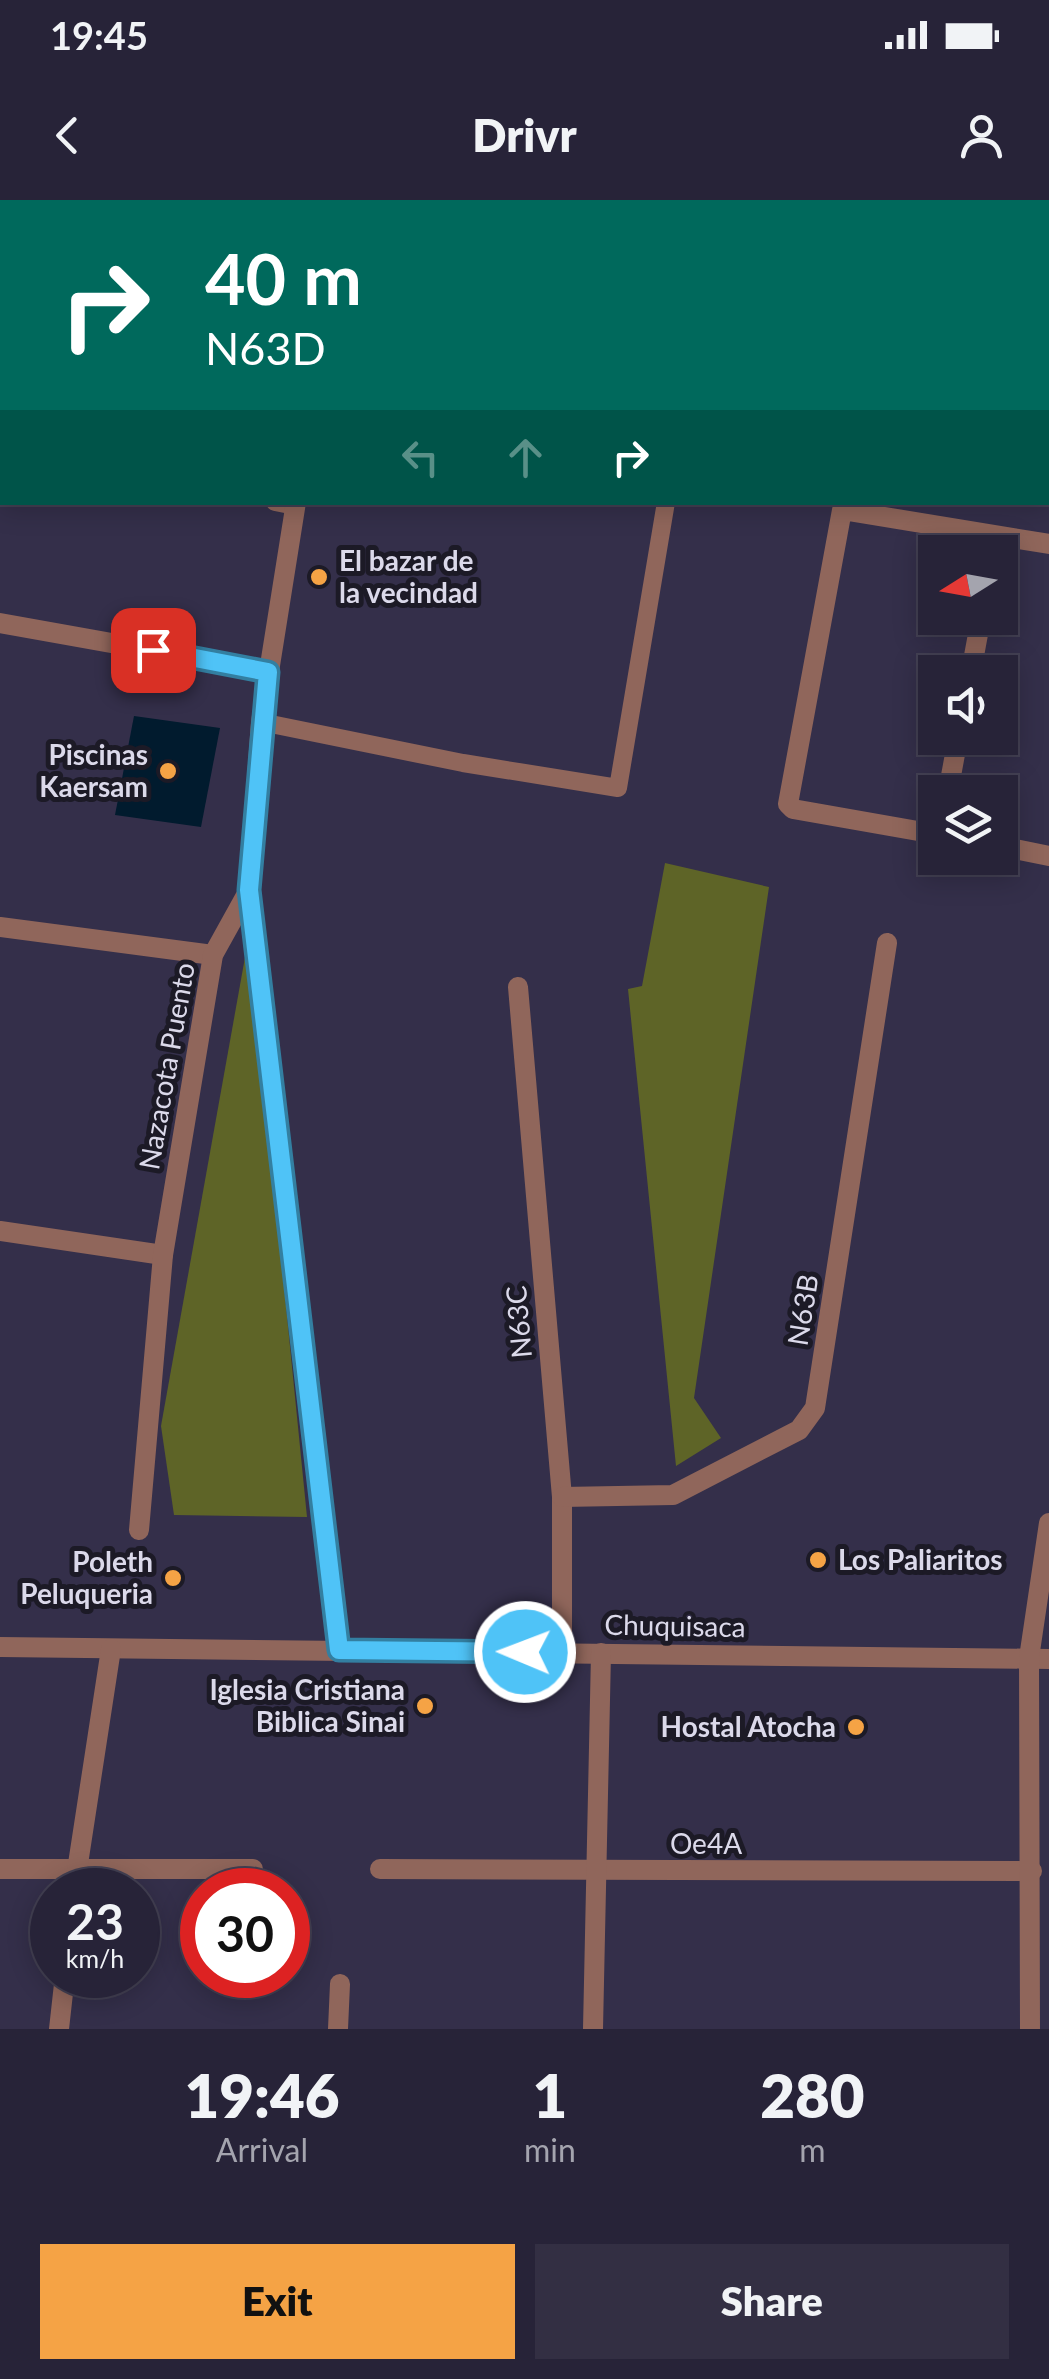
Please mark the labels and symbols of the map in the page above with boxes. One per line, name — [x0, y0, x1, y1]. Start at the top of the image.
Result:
north arrow — [918, 535, 1018, 635]
place label: El bazar de la vecindad — [339, 543, 478, 609]
marker: El bazar de la vecindad — [308, 566, 330, 588]
pin — [111, 608, 196, 693]
place label: Piscinas Kaersam — [39, 737, 148, 803]
marker: Piscinas Kaersam — [157, 760, 179, 782]
street label: Nazacota Puento — [131, 960, 201, 1172]
street label: N63B — [780, 1272, 824, 1348]
street label: N63C — [498, 1284, 538, 1360]
place label: Los Paliaritos — [838, 1542, 1003, 1576]
place label: Poleth Peluqueria — [20, 1544, 153, 1610]
marker: Los Paliaritos — [807, 1549, 829, 1571]
marker: Poleth Peluqueria — [162, 1567, 184, 1589]
position arrow — [473, 1600, 577, 1704]
street label: Chuquisaca — [604, 1607, 746, 1643]
place label: Iglesia Cristiana Biblica Sinai — [209, 1672, 405, 1738]
marker: Iglesia Cristiana Biblica Sinai — [414, 1695, 436, 1717]
place label: Hostal Atocha — [661, 1709, 836, 1743]
marker: Hostal Atocha — [845, 1716, 867, 1738]
street label: Oe4A — [670, 1826, 742, 1860]
speed limit sign: 30 — [180, 1868, 310, 1998]

